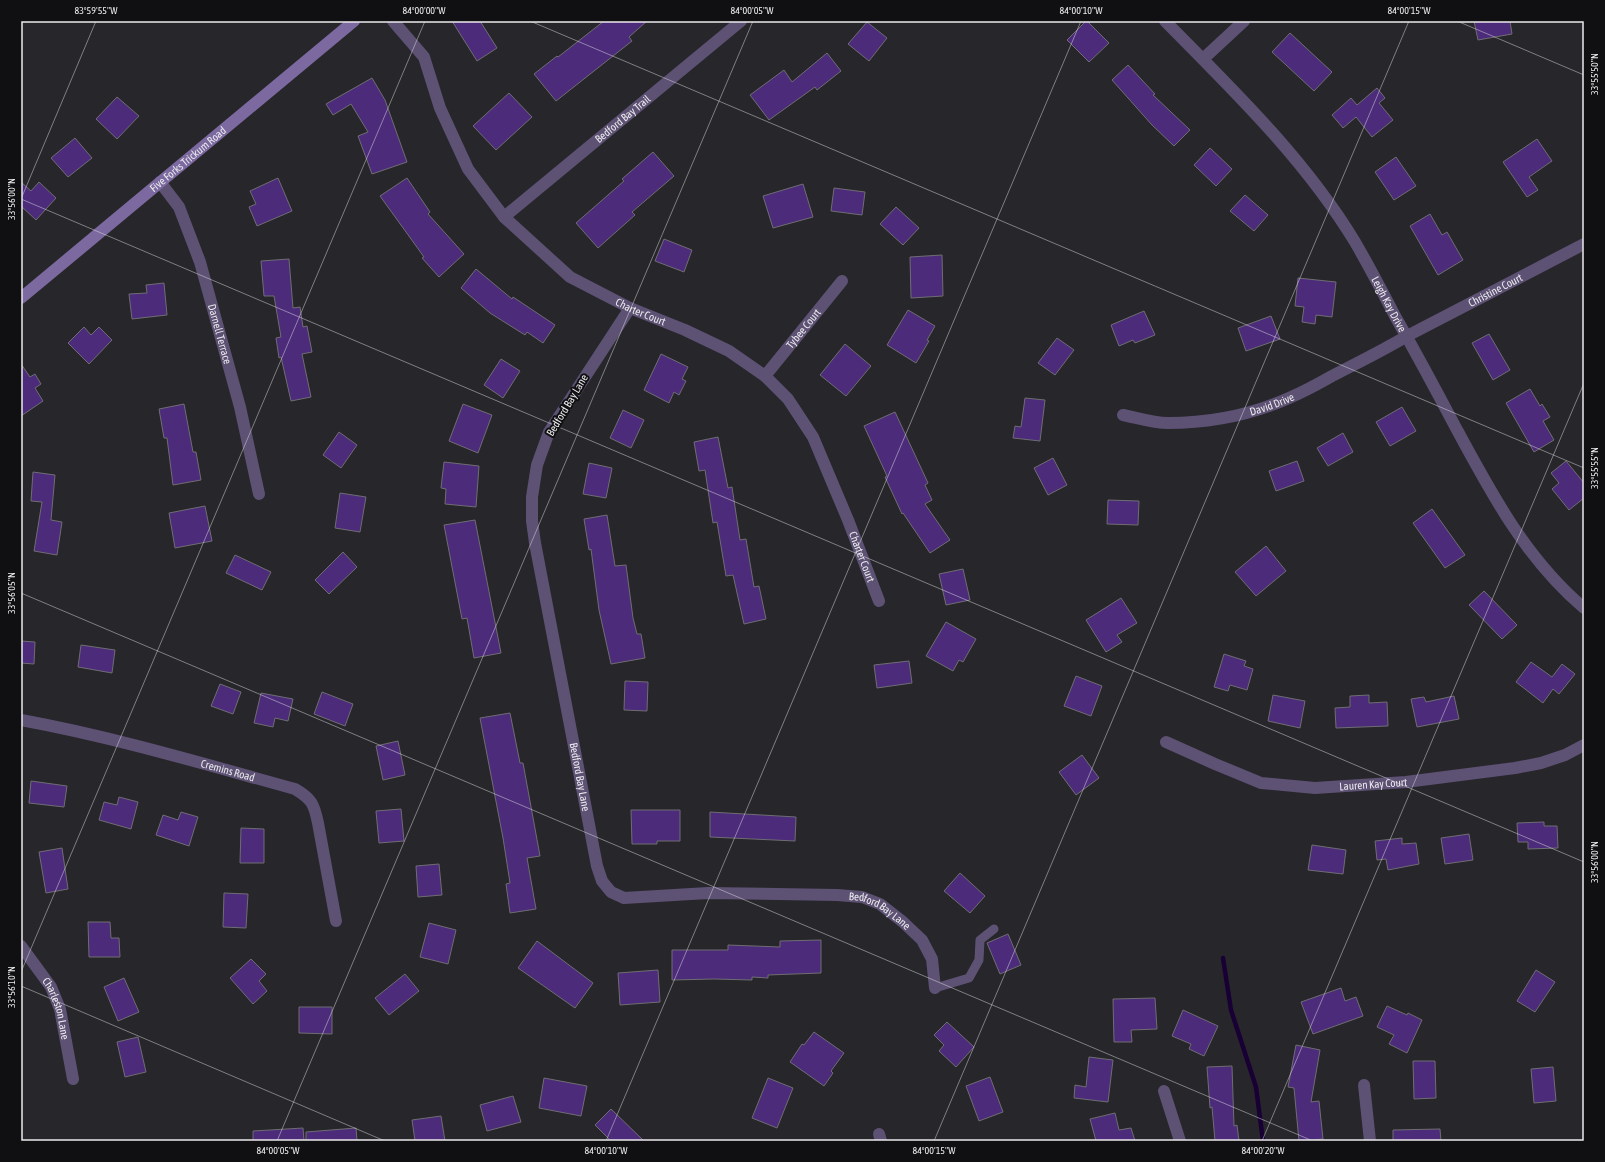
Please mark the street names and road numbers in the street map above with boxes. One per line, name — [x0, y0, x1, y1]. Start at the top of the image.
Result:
street label: Bedford Bay Trail — [593, 93, 653, 145]
street label: Five Forks Trickum Road — [147, 124, 228, 194]
street label: Christine Court — [1466, 271, 1524, 309]
street label: Leigh Kay Drive — [1369, 274, 1409, 334]
street label: Charter Court — [614, 296, 667, 328]
street label: Darnell Terrace — [206, 303, 234, 365]
street label: Tybee Court — [784, 306, 823, 351]
street label: Bedford Bay Lane — [544, 372, 590, 438]
street label: David Drive — [1248, 391, 1296, 418]
street label: Charter Court — [847, 530, 877, 584]
street label: Bedford Bay Lane — [567, 742, 592, 812]
street label: Cremins Road — [200, 757, 256, 784]
street label: Lauren Kay Court — [1339, 776, 1407, 792]
street label: Bedford Bay Lane — [848, 890, 913, 932]
street label: Charleston Lane — [40, 975, 72, 1041]

